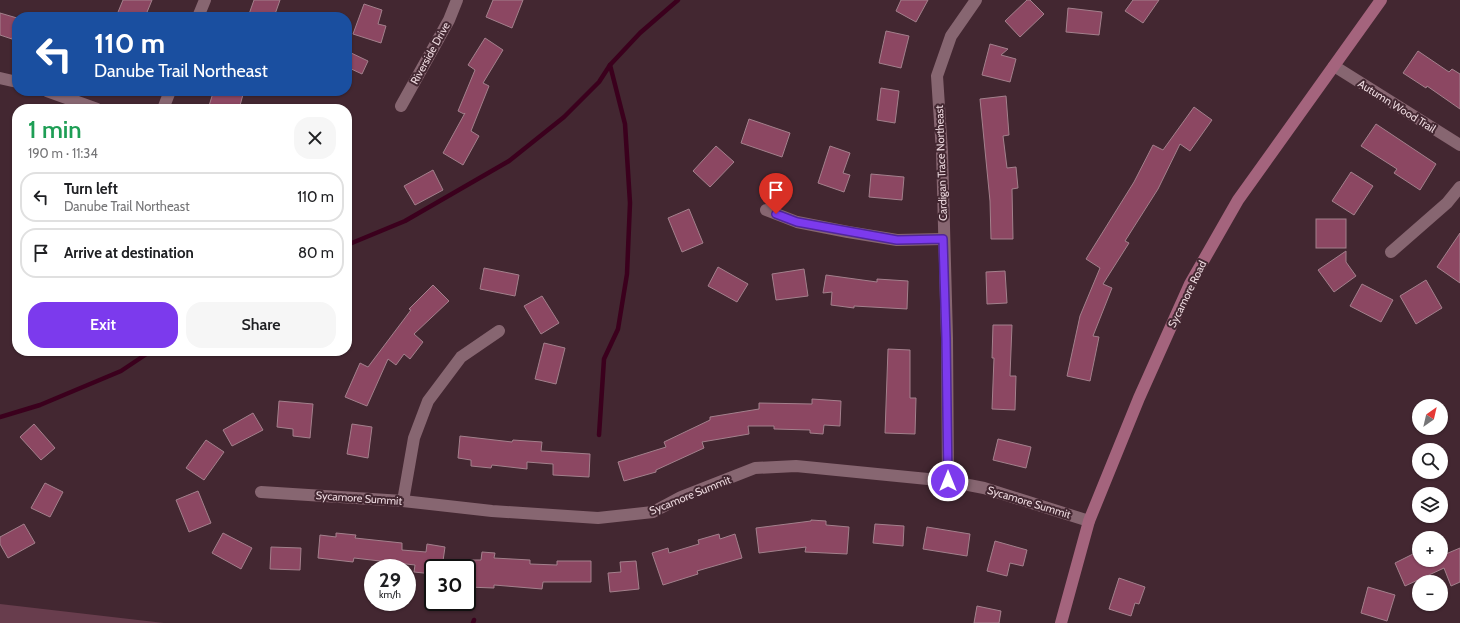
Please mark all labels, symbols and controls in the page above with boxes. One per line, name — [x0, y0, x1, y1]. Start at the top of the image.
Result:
street label: Riverside Drive — [407, 19, 453, 87]
text: 110 m — [94, 26, 165, 60]
icon: left — [28, 28, 80, 80]
text: Danube Trail Northeast — [94, 60, 268, 82]
street label: Autumn Wood Trail — [1355, 76, 1439, 136]
street label: Cardigan Trace Northeast — [932, 105, 950, 221]
text: 1 min — [28, 115, 82, 144]
button: close — [294, 117, 336, 159]
text: 190 m · 11:34 — [28, 145, 98, 161]
pin — [759, 173, 793, 214]
icon: arrive — [765, 179, 787, 201]
text: Turn left — [64, 180, 118, 198]
icon: left — [30, 186, 52, 208]
text: 110 m — [297, 188, 334, 206]
text: Danube Trail Northeast — [64, 198, 190, 214]
icon: arrive — [30, 242, 52, 264]
text: Arrive at destination — [64, 244, 194, 262]
text: 80 m — [298, 244, 334, 262]
street label: Sycamore Road — [1165, 258, 1209, 330]
button: Exit — [28, 302, 178, 348]
button: Share — [186, 302, 336, 348]
north arrow — [1412, 399, 1448, 435]
map controls — [1412, 399, 1448, 611]
button: search — [1412, 443, 1448, 479]
position arrow — [927, 460, 969, 502]
street label: Sycamore Summit — [647, 472, 733, 518]
street label: Sycamore Summit — [986, 483, 1073, 521]
button: layers — [1412, 487, 1448, 523]
street label: Sycamore Summit — [315, 488, 403, 508]
button: + — [1412, 531, 1448, 567]
speed limit sign: 30 — [424, 559, 476, 611]
text: 29 — [379, 568, 401, 592]
button: − — [1412, 575, 1448, 611]
text: km/h — [379, 588, 401, 601]

